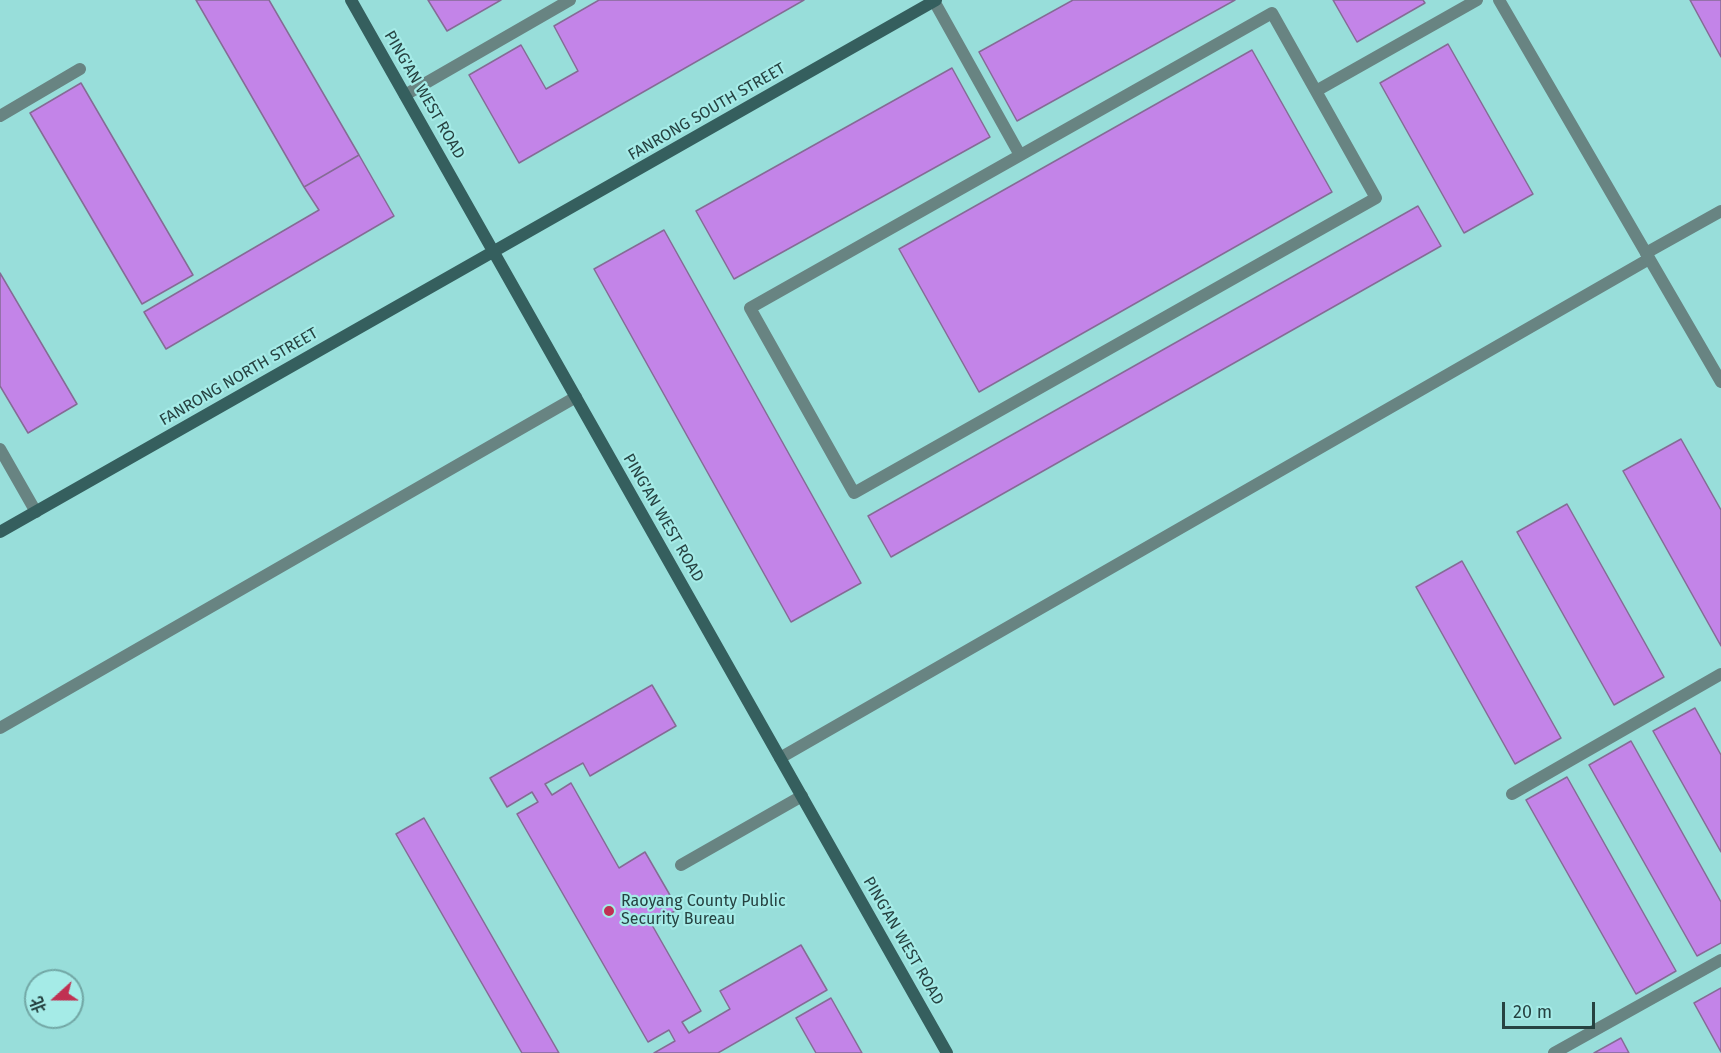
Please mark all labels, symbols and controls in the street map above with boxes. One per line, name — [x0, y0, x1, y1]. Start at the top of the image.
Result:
street label: PING'AN WEST ROAD — [380, 28, 468, 162]
street label: FANRONG SOUTH STREET — [625, 59, 789, 165]
street label: FANRONG NORTH STREET — [156, 324, 322, 430]
street label: PING'AN WEST ROAD — [619, 451, 707, 585]
street label: PING'AN WEST ROAD — [859, 874, 947, 1008]
place label: Raoyang County Public Security Bureau — [621, 892, 786, 930]
marker: Raoyang County Public Security Bureau — [602, 904, 616, 918]
north arrow — [24, 969, 84, 1029]
scale bar — [1505, 990, 1598, 1028]
text: 北 — [27, 994, 50, 1016]
text: 20 m — [1513, 1001, 1552, 1023]

